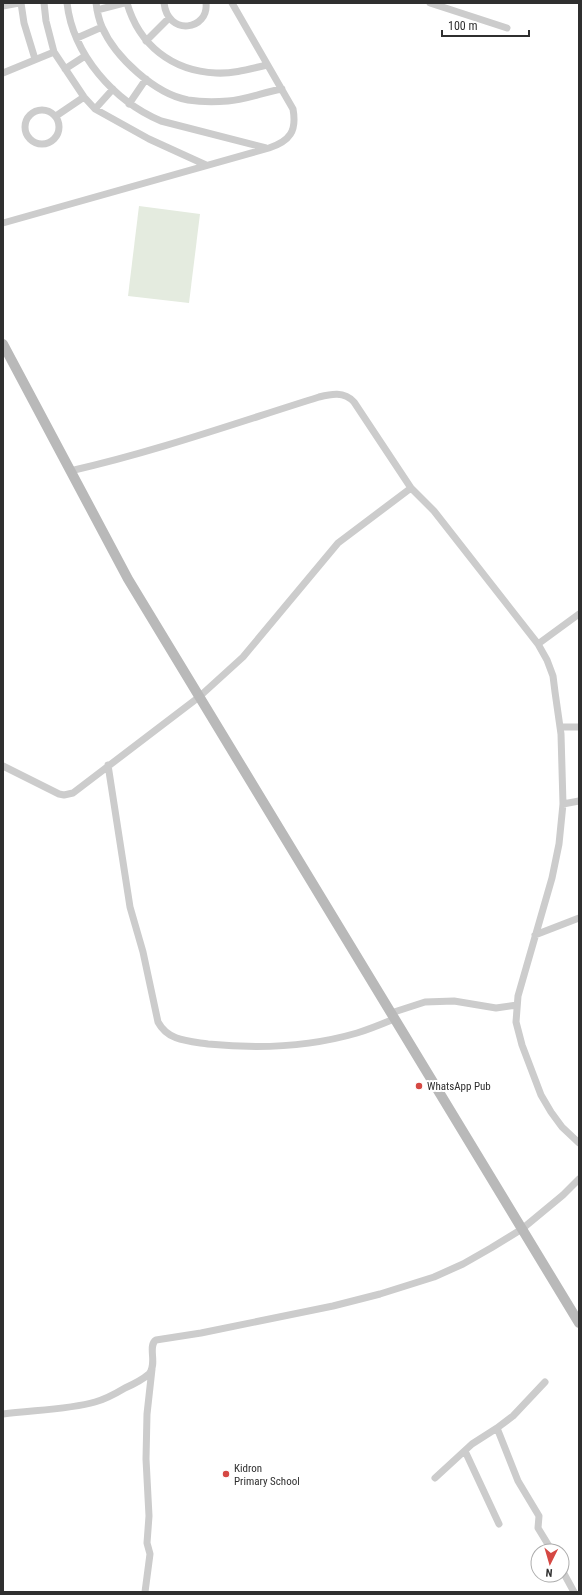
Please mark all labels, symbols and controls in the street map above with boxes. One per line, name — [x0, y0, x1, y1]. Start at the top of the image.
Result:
scale bar — [442, 12, 529, 38]
text: 100 m — [448, 19, 478, 33]
place label: WhatsApp Pub — [427, 1080, 491, 1093]
marker: WhatsApp Pub — [414, 1081, 424, 1091]
place label: Kidron Primary School — [234, 1462, 300, 1488]
marker: Kidron Primary School — [221, 1469, 231, 1479]
north arrow — [530, 1543, 570, 1583]
text: N — [545, 1566, 553, 1579]

